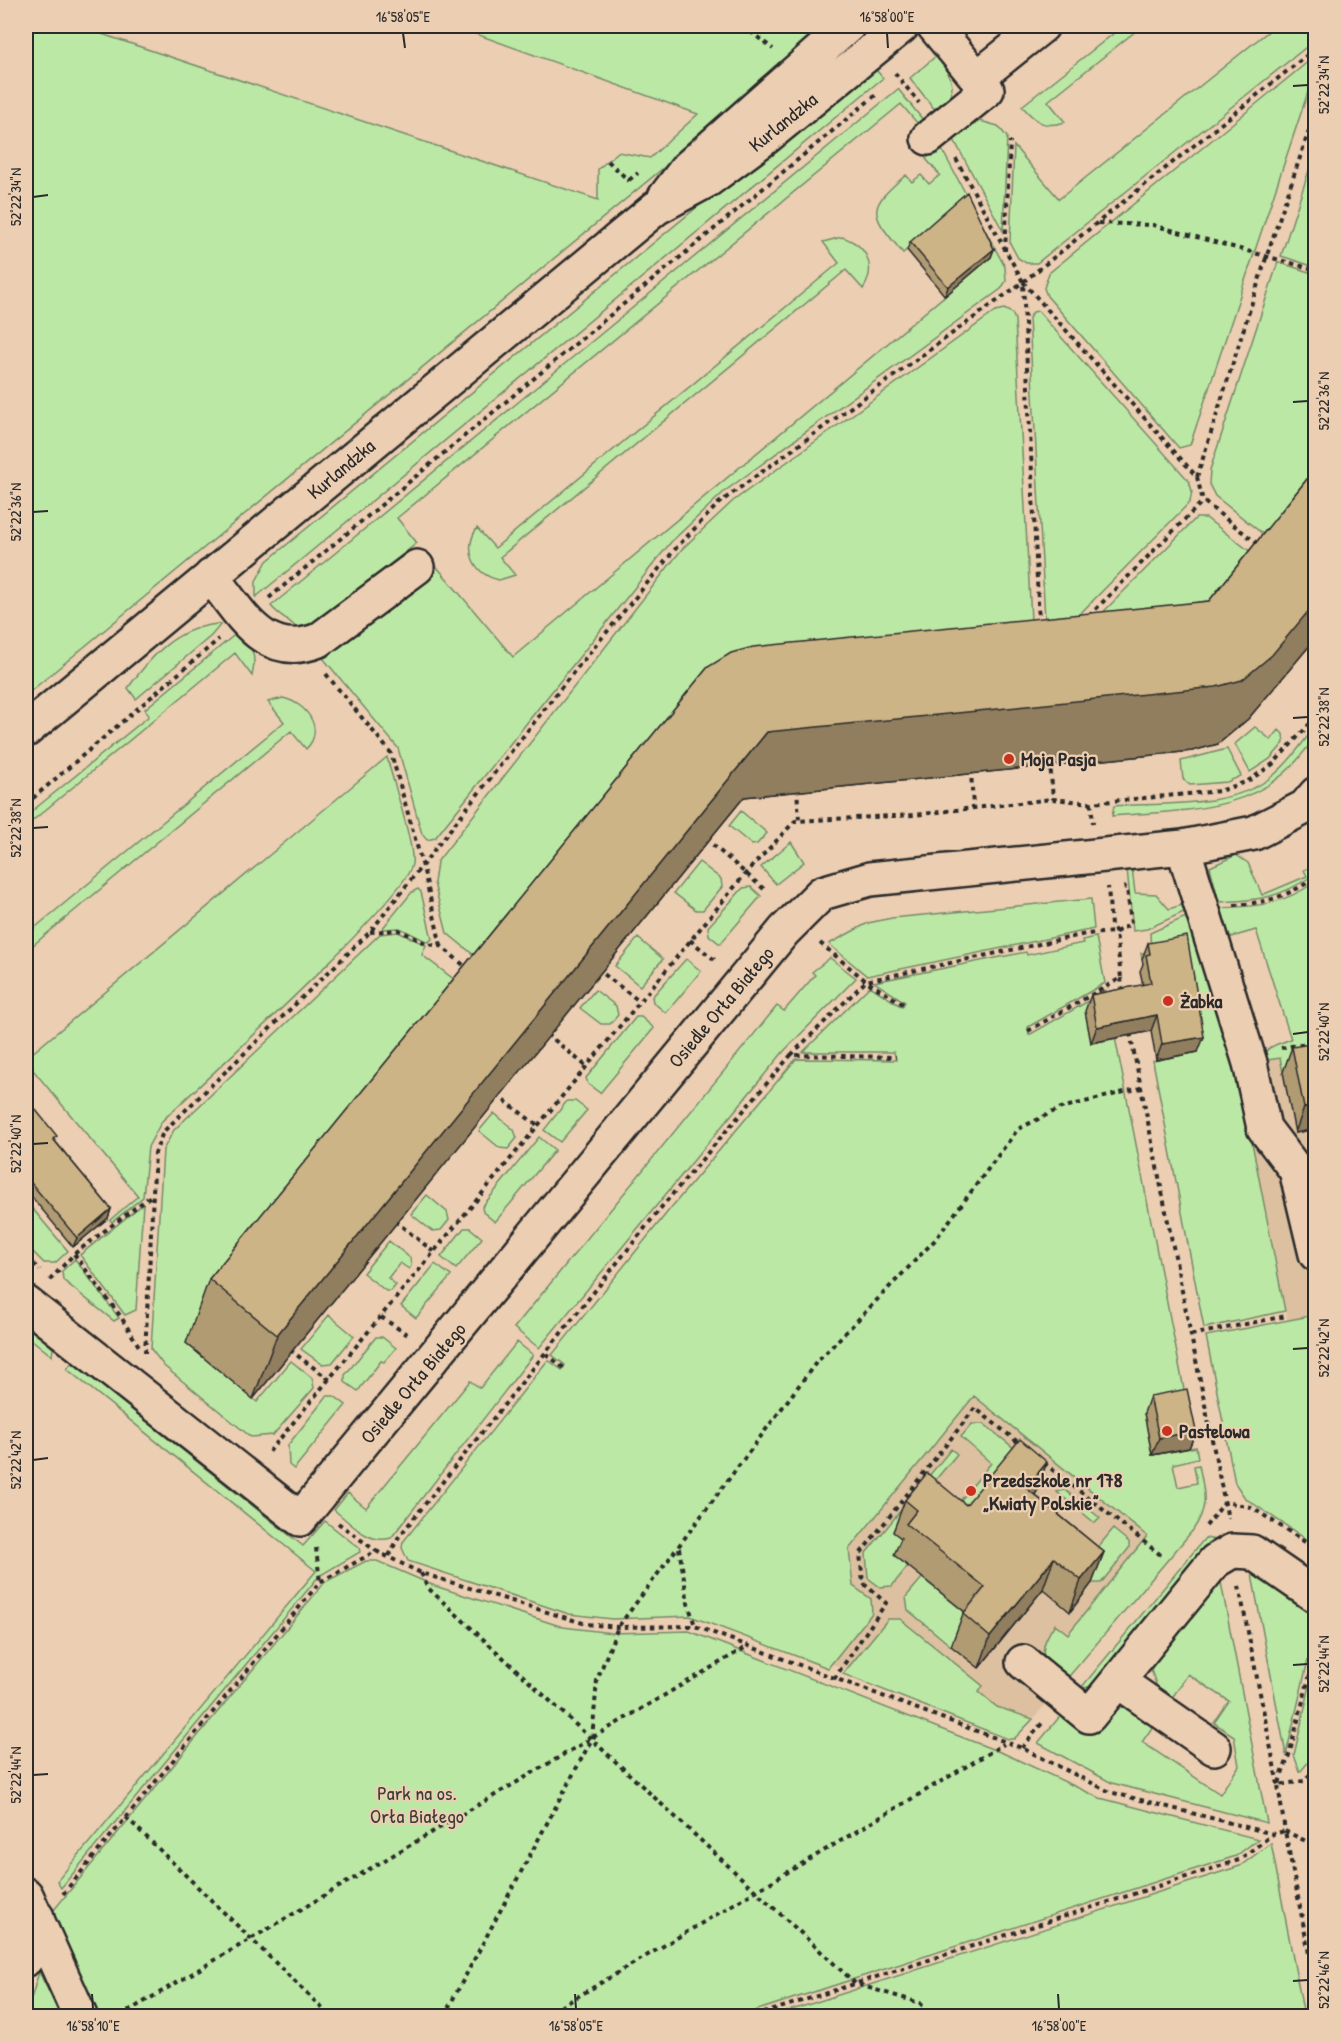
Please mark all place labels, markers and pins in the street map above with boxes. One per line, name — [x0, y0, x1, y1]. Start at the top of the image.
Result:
place label: Moja Pasja — [1021, 745, 1096, 772]
marker: Moja Pasja — [1002, 752, 1016, 766]
place label: Żabka — [1180, 987, 1223, 1014]
marker: Żabka — [1161, 994, 1175, 1008]
place label: Pastelowa — [1179, 1417, 1250, 1444]
marker: Pastelowa — [1160, 1424, 1174, 1438]
place label: Przedszkole nr 178 „Kwiaty Polskie” — [983, 1466, 1123, 1517]
marker: Przedszkole nr 178 „Kwiaty Polskie” — [964, 1484, 978, 1498]

